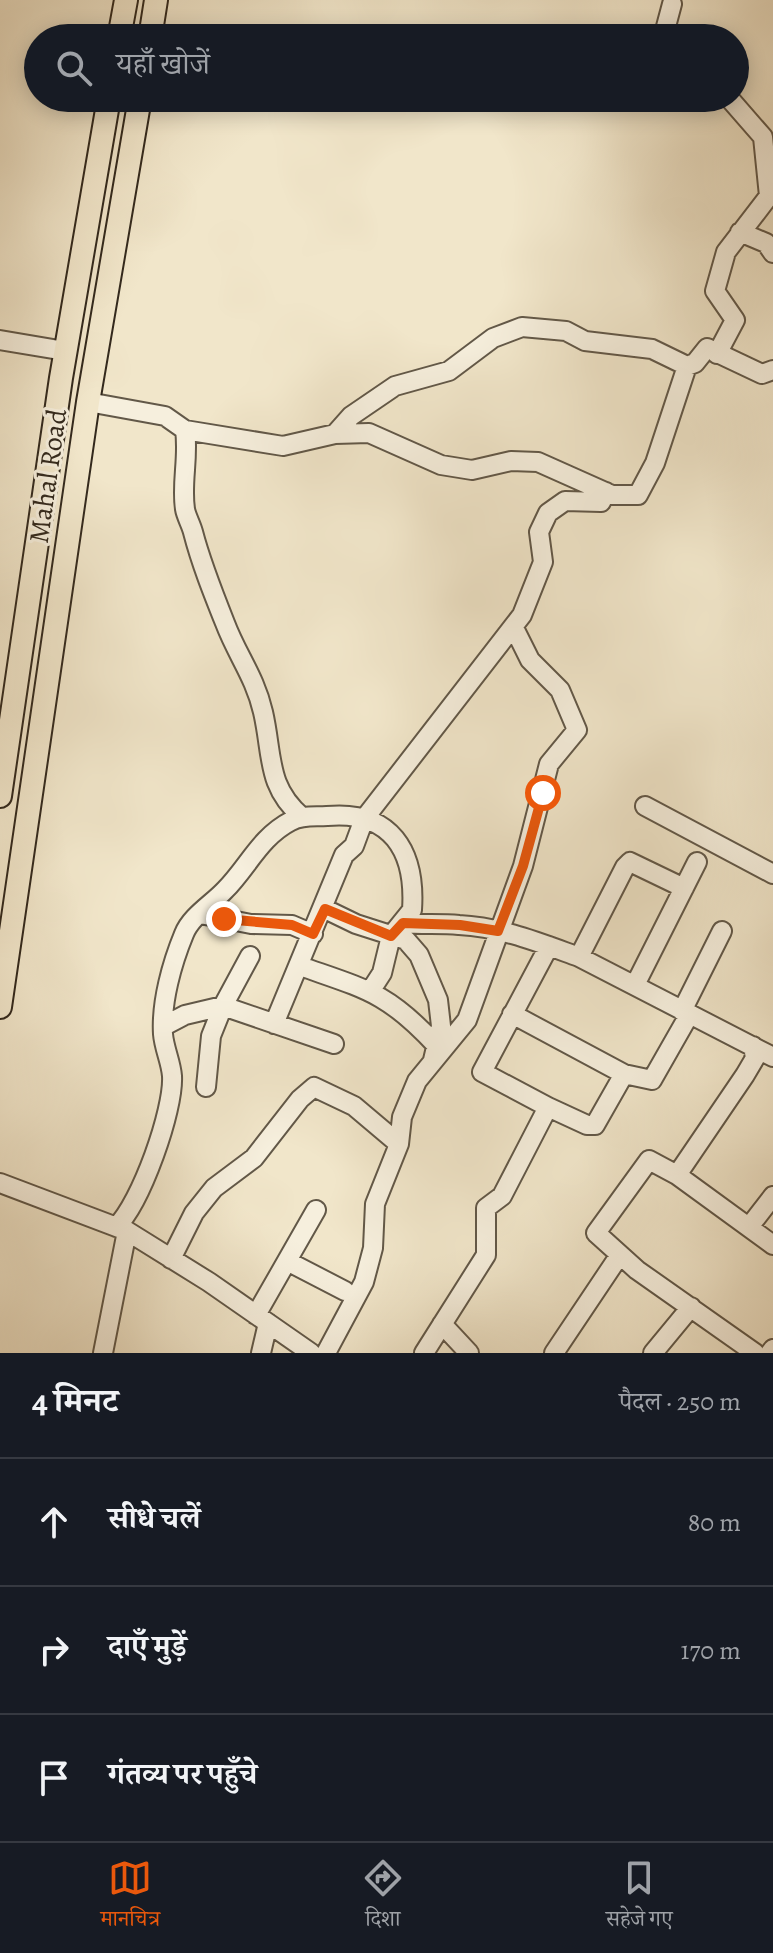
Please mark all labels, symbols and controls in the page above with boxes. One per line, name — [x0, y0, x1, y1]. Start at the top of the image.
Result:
search box — [24, 24, 749, 112]
text: यहाँ खोजें — [116, 44, 210, 84]
icon: search — [52, 46, 96, 90]
street label: Mahal Road — [20, 406, 76, 546]
route start — [525, 775, 561, 811]
route end — [206, 901, 242, 937]
text: 4 मिनट — [32, 1377, 118, 1424]
text: पैदल · 250 m — [619, 1384, 741, 1419]
text: सीधे चलें — [108, 1498, 200, 1538]
icon: ahead — [32, 1500, 76, 1544]
text: 80 m — [688, 1505, 741, 1540]
text: दाएँ मुड़ें — [108, 1626, 187, 1666]
icon: right — [32, 1628, 76, 1672]
text: 170 m — [681, 1633, 741, 1668]
text: गंतव्य पर पहुँचे — [108, 1754, 257, 1794]
icon: arrive — [32, 1756, 76, 1800]
tab: मानचित्र — [100, 1856, 160, 1940]
tab: दिशा — [361, 1856, 405, 1940]
tab: सहेजे गए — [606, 1856, 673, 1940]

